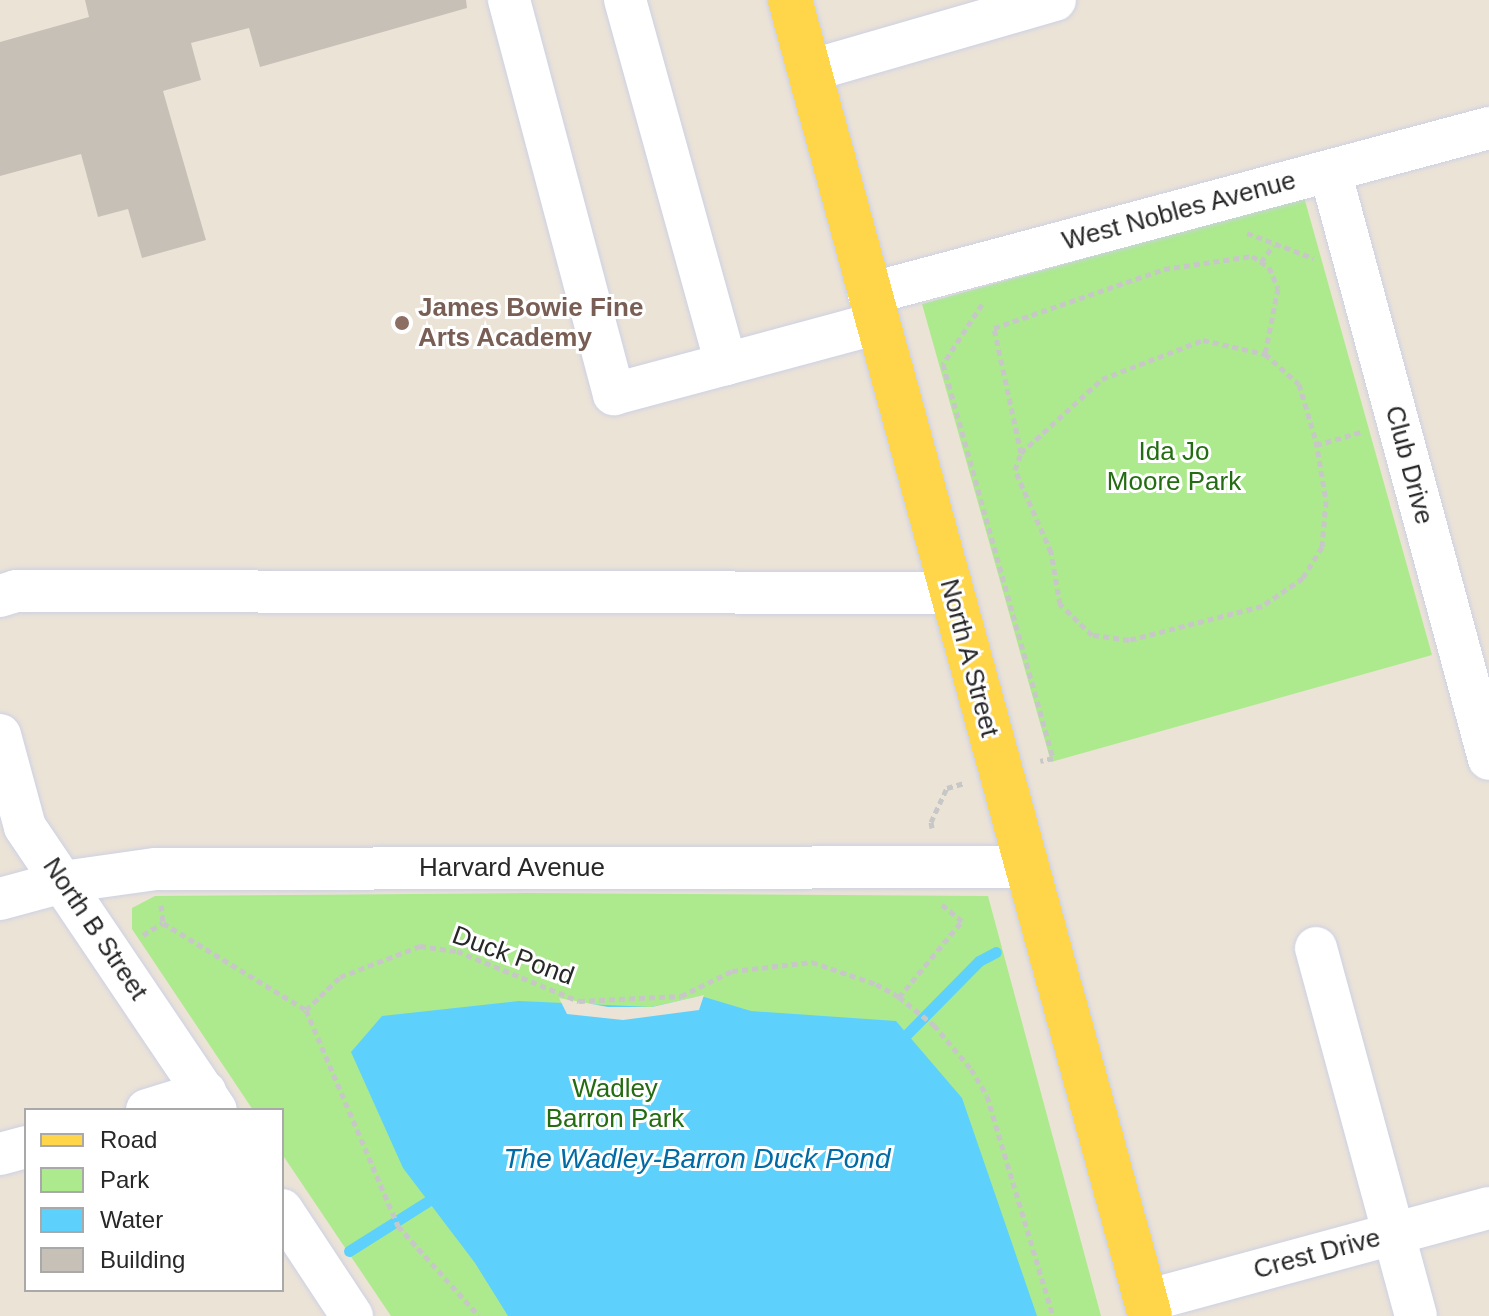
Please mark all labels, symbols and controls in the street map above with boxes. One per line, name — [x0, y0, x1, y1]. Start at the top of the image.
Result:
street label: West Nobles Avenue — [1058, 165, 1300, 257]
place label: James Bowie Fine Arts Academy — [418, 292, 643, 354]
marker: James Bowie Fine Arts Academy — [393, 314, 411, 332]
street label: Club Drive — [1378, 402, 1440, 528]
park label: Ida Jo Moore Park — [1107, 436, 1241, 498]
street label: North A Street — [933, 574, 1005, 742]
street label: North B Street — [36, 852, 154, 1006]
street label: Harvard Avenue — [418, 852, 606, 884]
street label: Duck Pond — [448, 920, 578, 992]
park label: Wadley Barron Park — [546, 1073, 684, 1134]
legend — [24, 1108, 284, 1292]
text: Road — [100, 1126, 157, 1153]
water label: The Wadley-Barron Duck Pond — [504, 1142, 890, 1176]
text: Park — [100, 1166, 149, 1193]
text: Water — [100, 1206, 163, 1233]
street label: Crest Drive — [1250, 1222, 1384, 1286]
text: Building — [100, 1246, 185, 1273]

